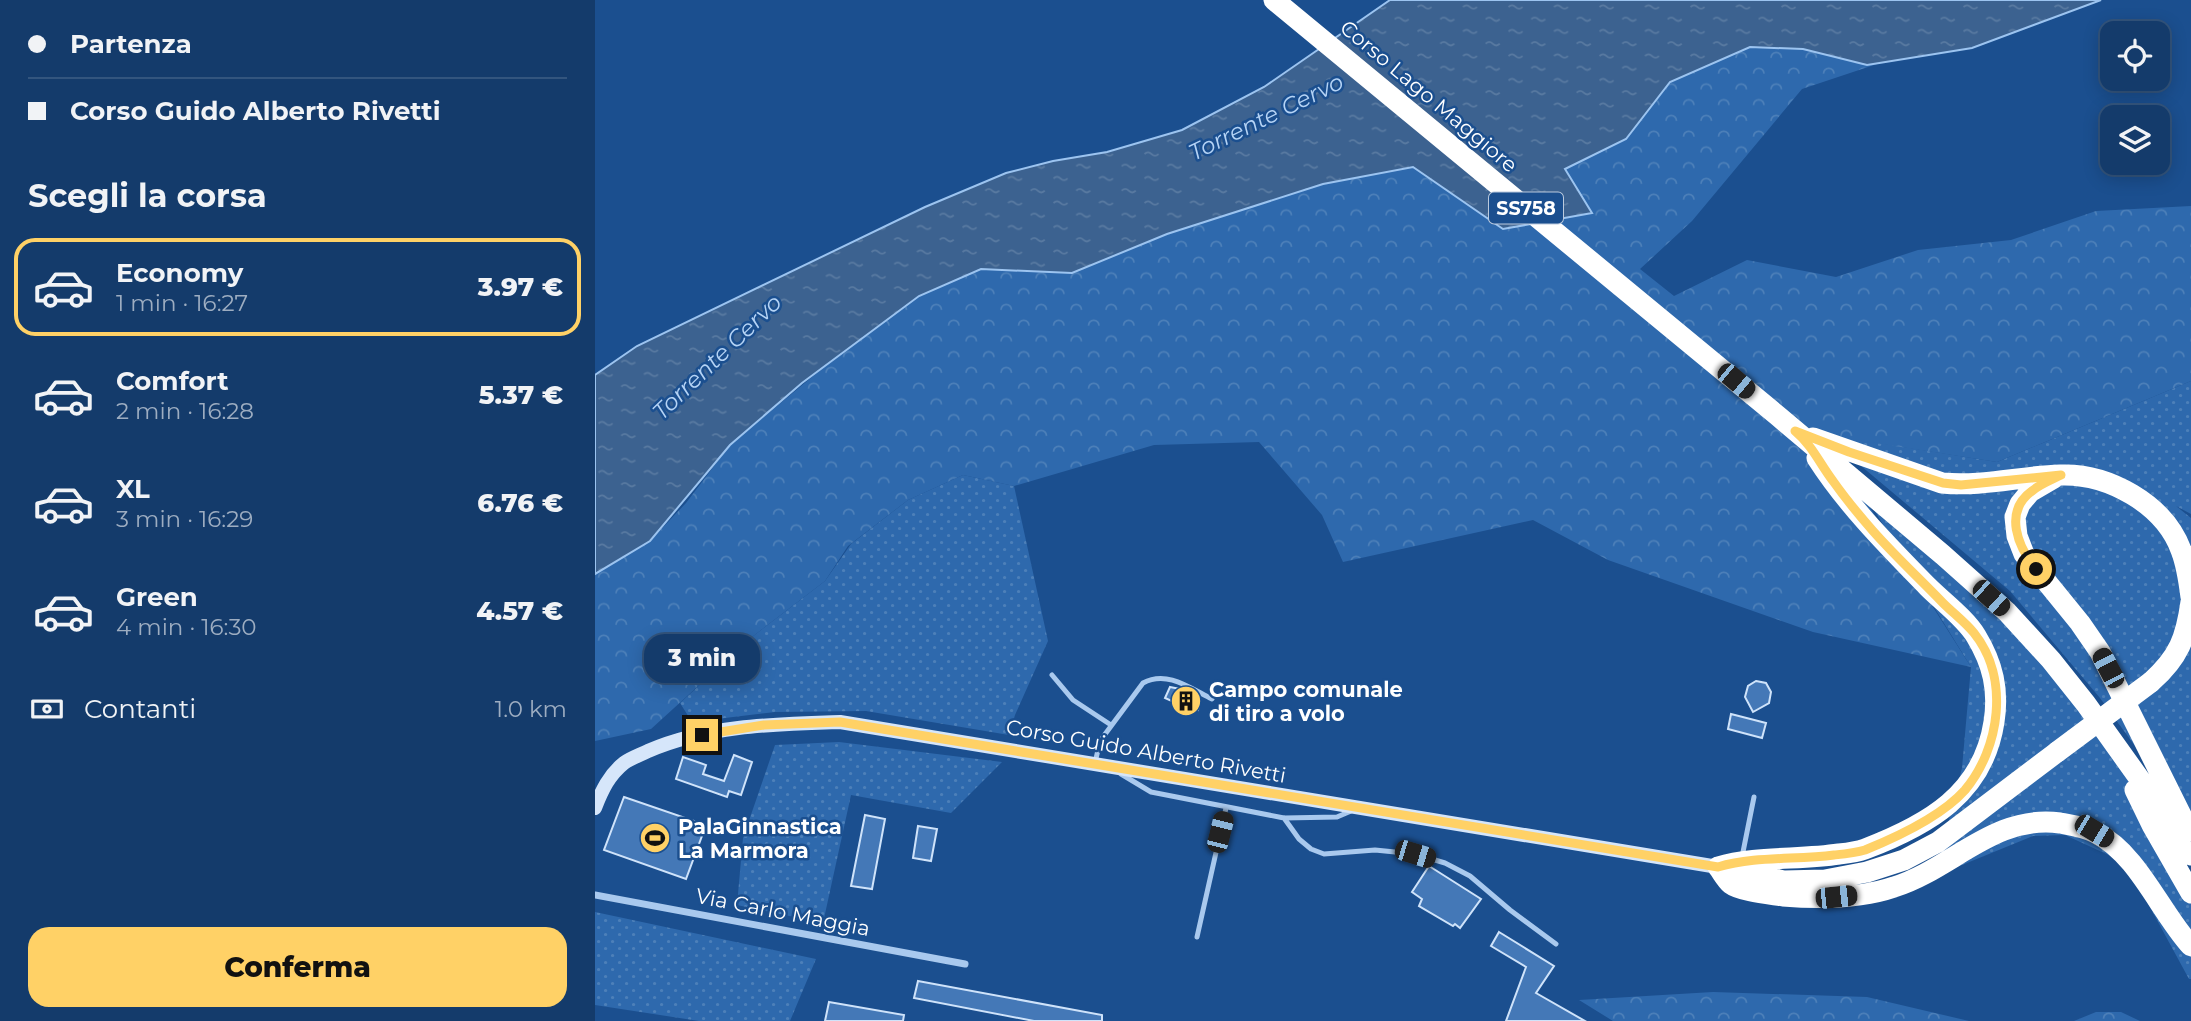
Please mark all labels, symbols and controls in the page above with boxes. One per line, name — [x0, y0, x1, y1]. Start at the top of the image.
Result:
street label: Corso Lago Maggiore — [1335, 15, 1523, 177]
map controls — [2100, 21, 2170, 175]
button: locate — [2100, 21, 2170, 91]
text: Partenza — [70, 28, 192, 60]
water label: Torrente Cervo — [1184, 67, 1348, 167]
text: Corso Guido Alberto Rivetti — [70, 95, 440, 127]
button: layers — [2100, 105, 2170, 175]
text: Scegli la corsa — [28, 176, 267, 215]
road number: SS758 — [1489, 192, 1563, 224]
icon: car — [32, 256, 95, 319]
text: Economy — [116, 257, 243, 289]
text: 3.97 € — [478, 271, 563, 303]
water label: Torrente Cervo — [647, 288, 787, 426]
text: 1 min · 16:27 — [116, 289, 248, 317]
car — [1714, 359, 1759, 403]
icon: car — [32, 364, 95, 427]
text: Comfort — [116, 365, 228, 397]
text: 5.37 € — [479, 379, 563, 411]
text: 2 min · 16:28 — [116, 397, 254, 425]
icon: car — [32, 472, 95, 535]
text: XL — [116, 473, 150, 505]
text: 6.76 € — [477, 487, 563, 519]
text: 3 min · 16:29 — [116, 505, 253, 533]
route start — [2020, 553, 2052, 585]
car — [1969, 576, 2014, 620]
icon: car — [32, 580, 95, 643]
text: Green — [116, 581, 198, 613]
text: 4.57 € — [476, 595, 563, 627]
text: 4 min · 16:30 — [116, 613, 257, 641]
callout: 3 min — [644, 634, 760, 682]
text: 3 min — [668, 644, 736, 672]
car — [2089, 645, 2128, 691]
place label: Campo comunale di tiro a volo — [1209, 677, 1403, 726]
building icon: Campo comunale di tiro a volo — [1169, 684, 1203, 718]
icon: cash — [28, 690, 66, 728]
text: Contanti — [84, 693, 196, 725]
text: 1.0 km — [495, 695, 567, 723]
street label: Corso Guido Alberto Rivetti — [1004, 714, 1288, 788]
route end — [686, 719, 718, 751]
car — [1205, 809, 1236, 855]
car — [2071, 811, 2118, 851]
place label: PalaGinnastica La Marmora — [678, 814, 842, 863]
sports icon: PalaGinnastica La Marmora — [638, 821, 672, 855]
car — [1392, 838, 1439, 870]
street label: Via Carlo Maggia — [694, 883, 872, 941]
car — [1815, 884, 1858, 910]
button: Conferma — [28, 927, 567, 1007]

